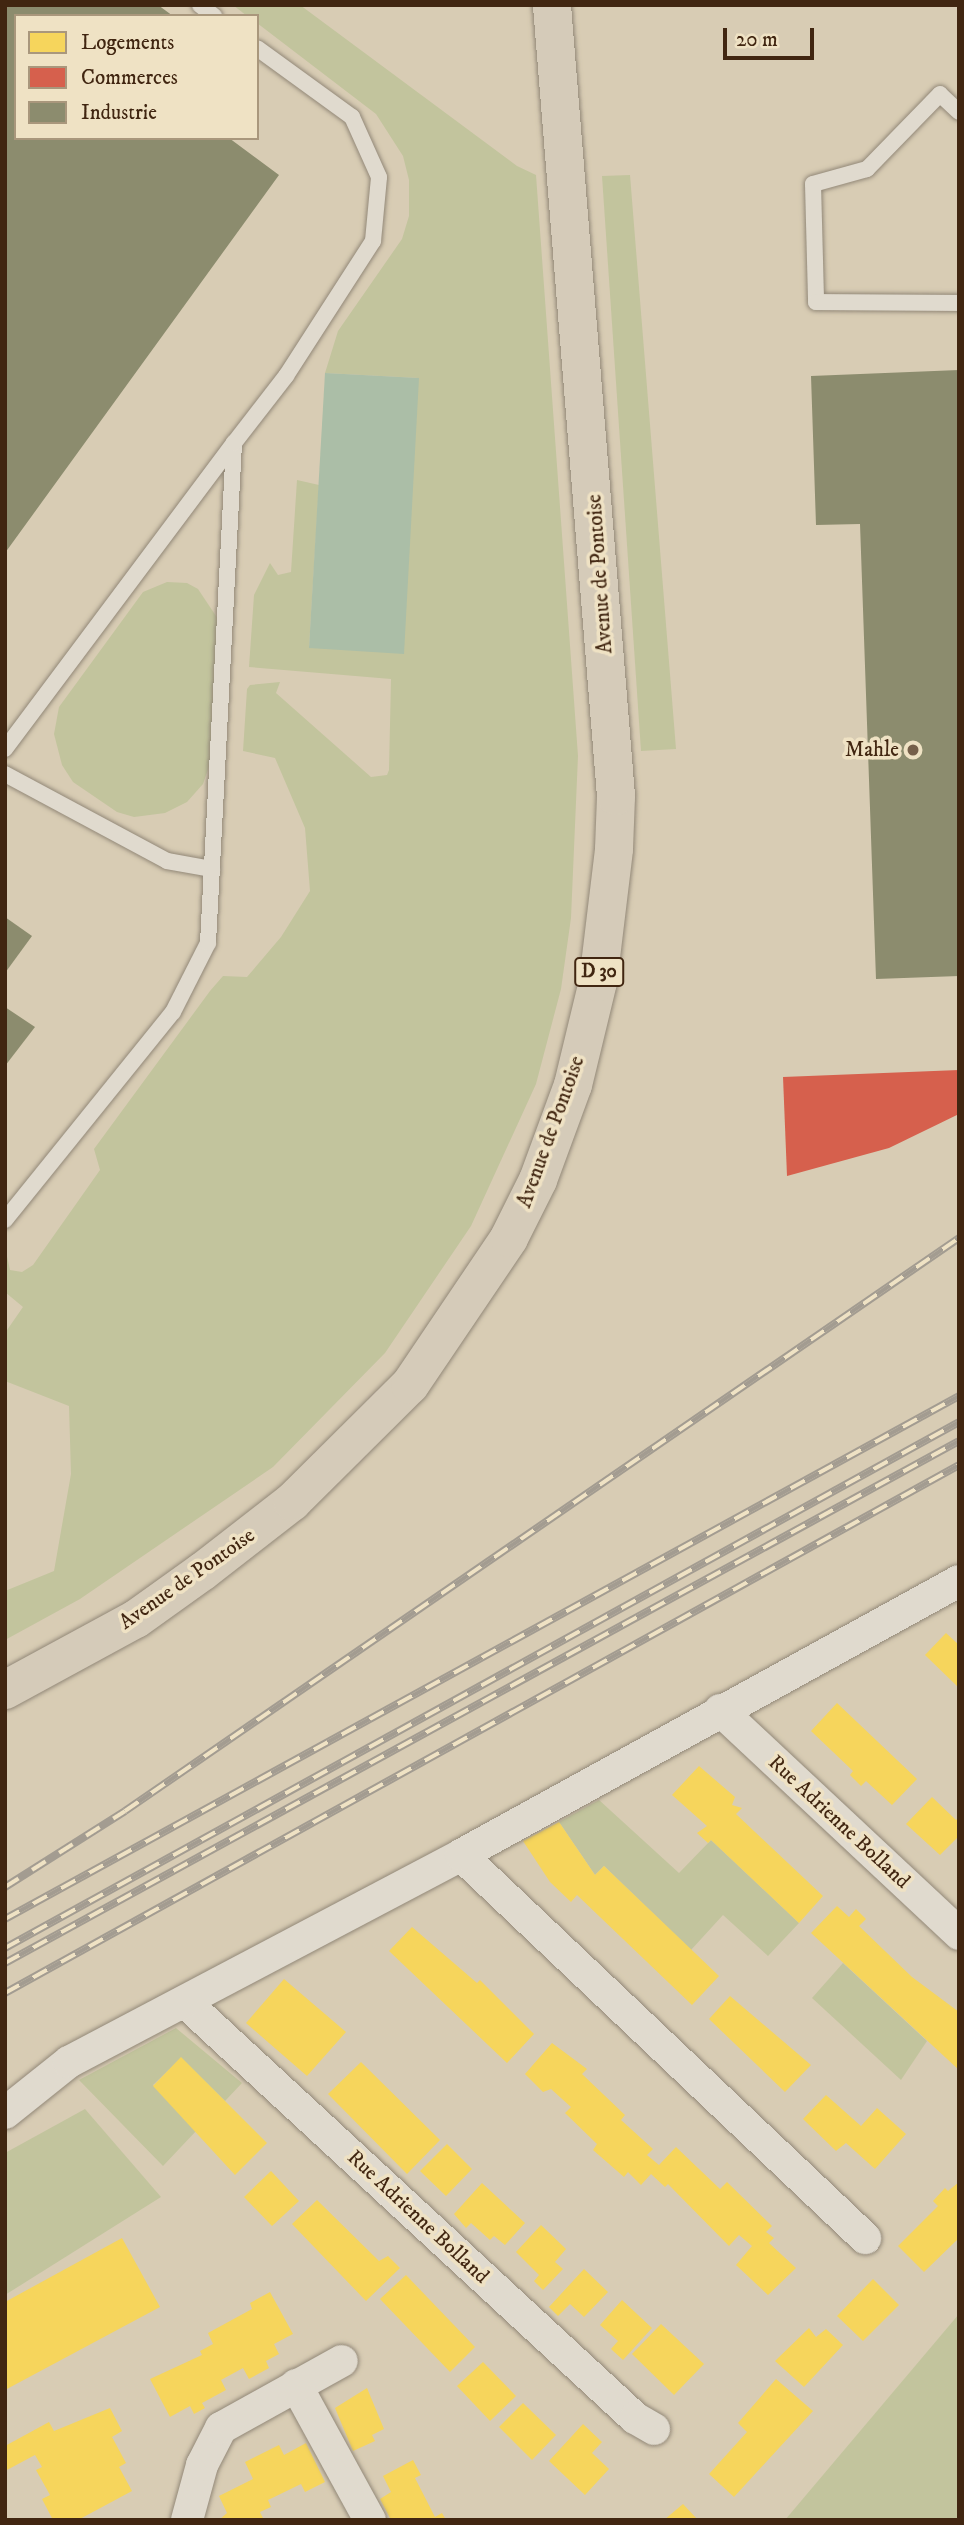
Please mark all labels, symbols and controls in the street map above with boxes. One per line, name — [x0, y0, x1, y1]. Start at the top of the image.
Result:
legend — [14, 14, 259, 140]
scale bar — [726, 14, 817, 58]
text: 20 m — [736, 27, 778, 53]
text: Logements — [81, 30, 174, 56]
text: Commerces — [81, 65, 178, 91]
text: Industrie — [81, 100, 157, 126]
street label: Avenue de Pontoise — [582, 493, 618, 655]
place label: Mahle — [845, 737, 899, 763]
marker: Mahle — [905, 742, 921, 758]
road number: D 30 — [573, 956, 625, 988]
street label: Avenue de Pontoise — [512, 1053, 590, 1211]
street label: Avenue de Pontoise — [114, 1523, 260, 1635]
street label: Rue Adrienne Bolland — [763, 1750, 915, 1894]
street label: Rue Adrienne Bolland — [342, 2145, 494, 2289]

